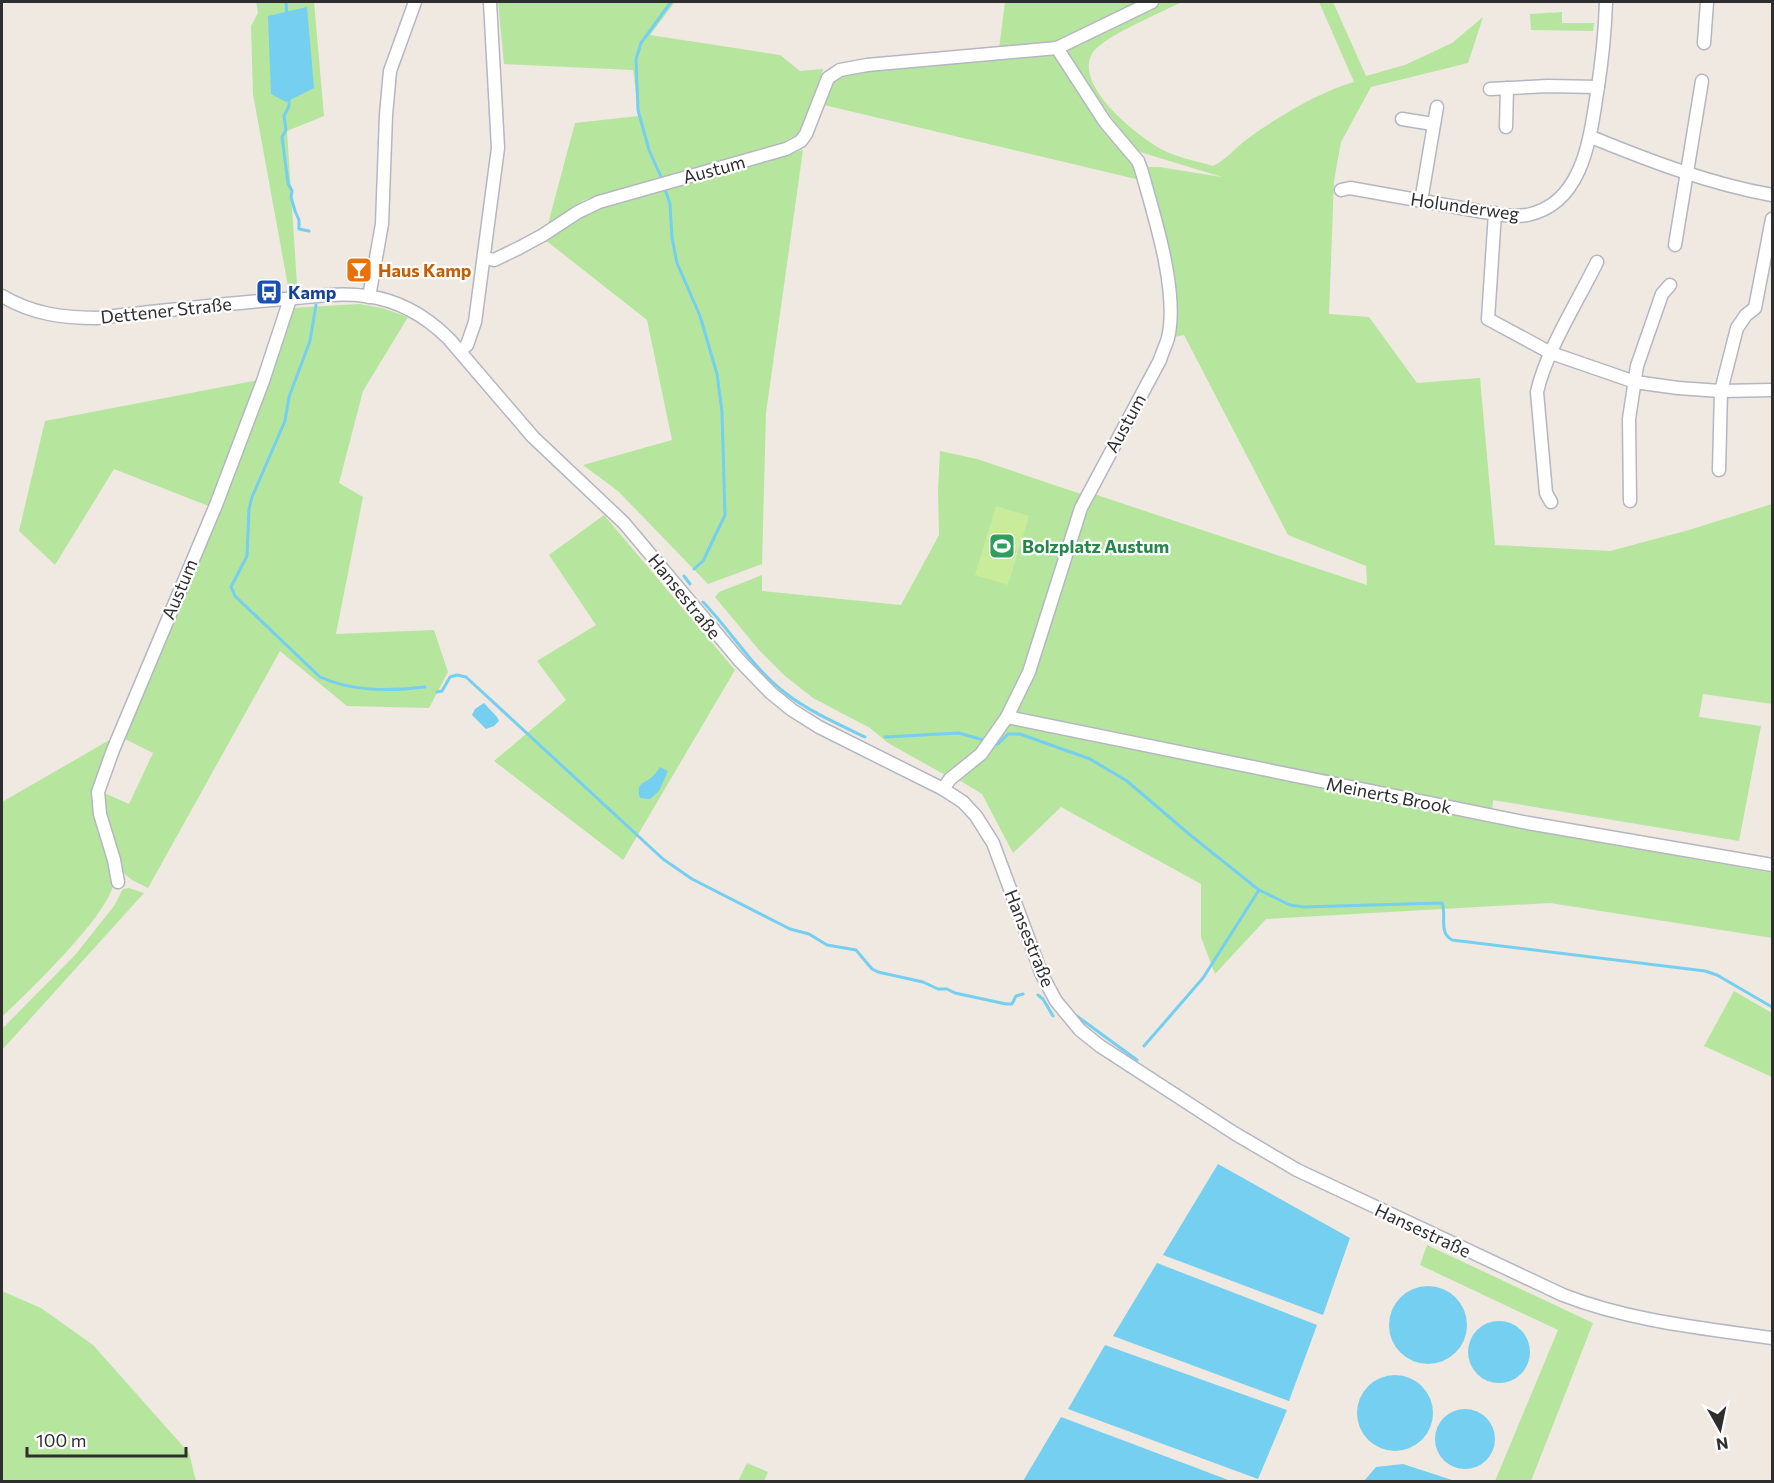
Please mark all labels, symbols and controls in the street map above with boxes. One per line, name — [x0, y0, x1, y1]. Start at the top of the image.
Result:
street label: Austum — [680, 150, 748, 188]
street label: Holunderweg — [1409, 187, 1521, 225]
bar icon: Haus Kamp — [344, 255, 374, 285]
place label: Haus Kamp — [378, 259, 472, 281]
bus stop icon: Kamp — [254, 277, 284, 307]
place label: Kamp — [288, 281, 337, 303]
street label: Dettener Straße — [99, 292, 233, 328]
street label: Austum — [1100, 390, 1150, 456]
sports icon: Bolzplatz Austum — [987, 531, 1017, 561]
place label: Bolzplatz Austum — [1022, 535, 1169, 557]
street label: Hansestraße — [644, 549, 726, 643]
street label: Austum — [156, 555, 202, 623]
street label: Meinerts Brook — [1325, 772, 1454, 818]
street label: Hansestraße — [1000, 886, 1060, 990]
street label: Hansestraße — [1372, 1198, 1474, 1262]
north arrow — [1690, 1399, 1750, 1459]
scale bar — [27, 1420, 186, 1458]
text: 100 m — [36, 1429, 86, 1451]
text: N — [1715, 1434, 1730, 1455]

